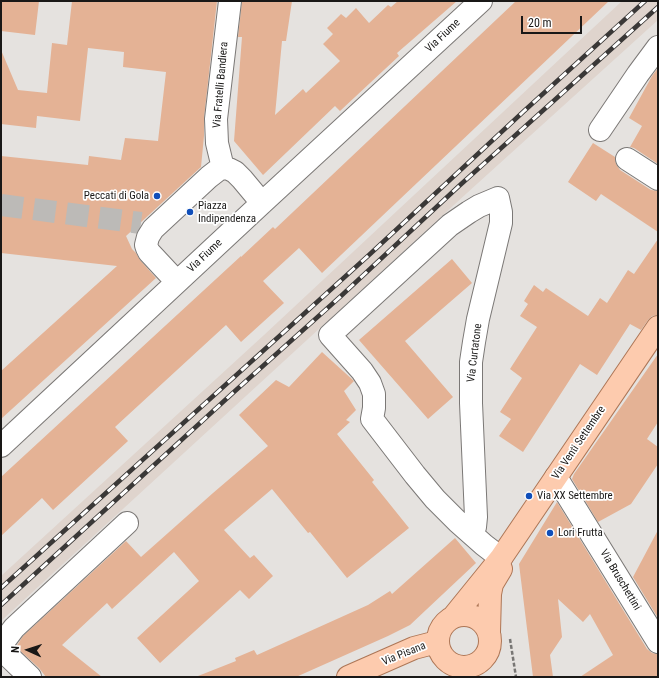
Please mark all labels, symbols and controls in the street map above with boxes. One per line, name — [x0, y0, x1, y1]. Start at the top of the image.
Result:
scale bar — [523, 8, 584, 34]
street label: Via Fiume — [423, 16, 463, 56]
text: 20 m — [528, 16, 552, 30]
street label: Via Fratelli Bandiera — [211, 41, 231, 129]
place label: Peccati di Gola — [84, 189, 149, 203]
marker: Peccati di Gola — [152, 191, 162, 201]
place label: Piazza Indipendenza — [198, 199, 256, 225]
marker: Piazza Indipendenza — [185, 207, 195, 217]
street label: Via Fiume — [185, 236, 225, 276]
street label: Via Curtatone — [465, 323, 485, 383]
street label: Via Venti Settembre — [550, 404, 608, 482]
place label: Via XX Settembre — [537, 489, 613, 503]
marker: Via XX Settembre — [524, 491, 534, 501]
place label: Lori Frutta — [558, 526, 603, 540]
marker: Lori Frutta — [545, 528, 555, 538]
street label: Via Bruschettini — [597, 547, 643, 613]
north arrow — [8, 630, 48, 670]
street label: Via Pisana — [380, 639, 428, 669]
text: N — [9, 646, 22, 653]

